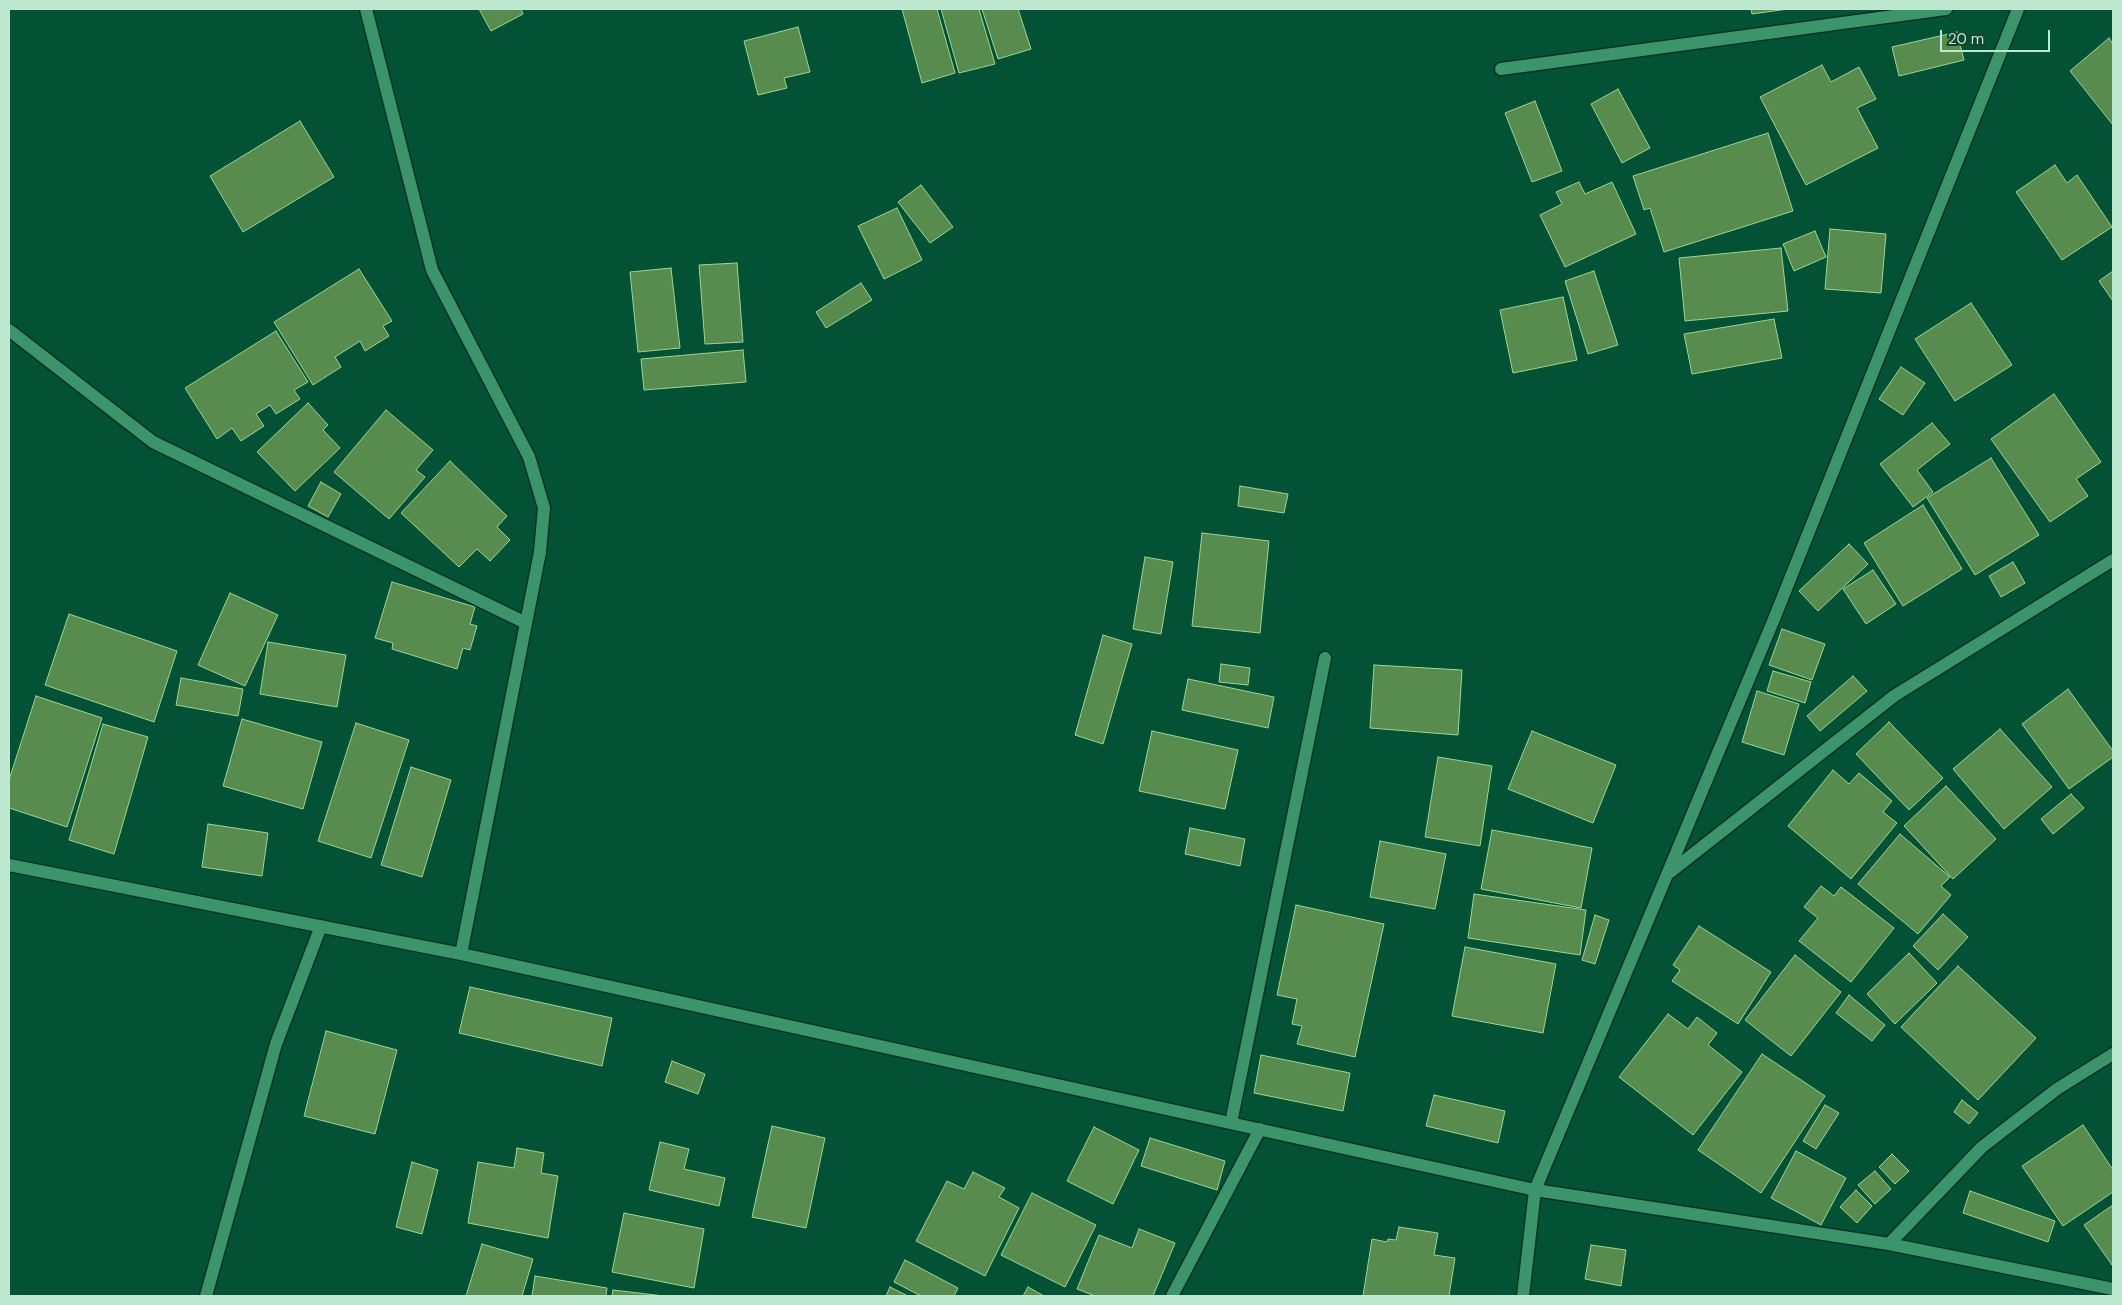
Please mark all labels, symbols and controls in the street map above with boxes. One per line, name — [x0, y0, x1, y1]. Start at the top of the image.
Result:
scale bar — [1942, 20, 2052, 52]
text: 20 m — [1948, 29, 1984, 49]

